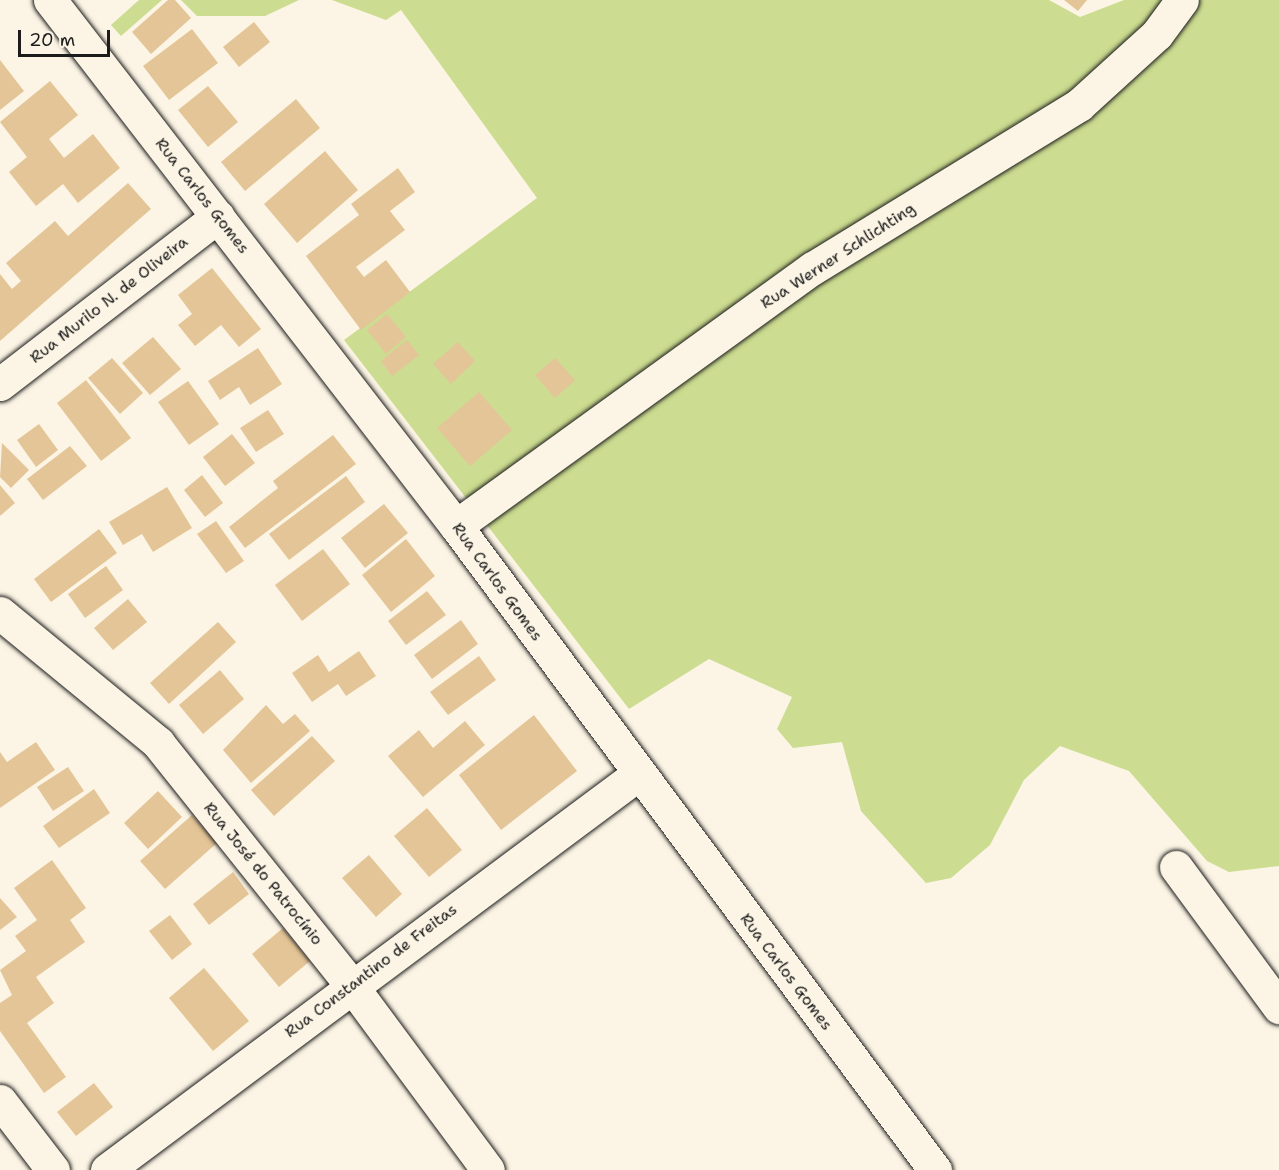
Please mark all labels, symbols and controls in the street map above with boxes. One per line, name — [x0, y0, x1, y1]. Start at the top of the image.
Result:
scale bar — [21, 18, 112, 56]
text: 20 m — [29, 28, 75, 52]
street label: Rua Carlos Gomes — [151, 134, 253, 258]
street label: Rua Werner Schlichting — [757, 199, 919, 313]
street label: Rua Murilo N. de Oliveira — [26, 232, 192, 368]
street label: Rua Carlos Gomes — [448, 519, 546, 645]
street label: Rua José do Patrocínio — [199, 799, 327, 949]
street label: Rua Constantino de Freitas — [281, 900, 461, 1042]
street label: Rua Carlos Gomes — [736, 910, 836, 1034]

